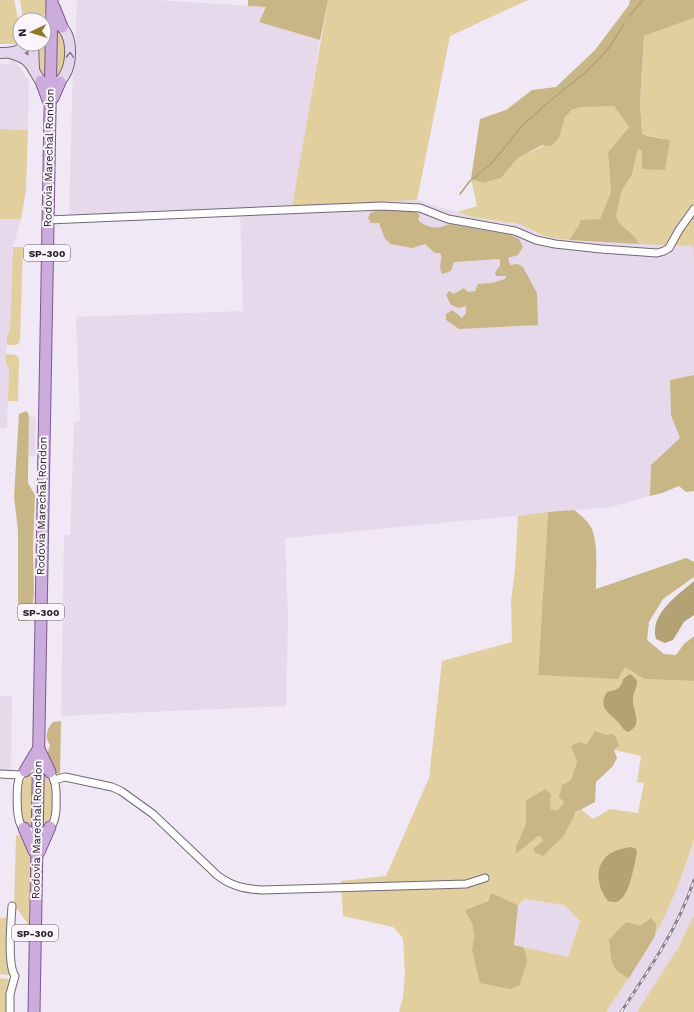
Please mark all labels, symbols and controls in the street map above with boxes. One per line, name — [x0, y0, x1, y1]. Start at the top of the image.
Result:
north arrow — [12, 12, 52, 52]
text: N — [16, 28, 29, 37]
one-way arrow — [65, 52, 74, 58]
street label: Rodovia Marechal Rondon — [41, 89, 57, 227]
road number: SP-300 — [24, 245, 70, 261]
street label: Rodovia Marechal Rondon — [34, 437, 50, 575]
road number: SP-300 — [18, 604, 64, 620]
street label: Rodovia Marechal Rondon — [29, 761, 45, 899]
road number: SP-300 — [12, 925, 58, 941]

